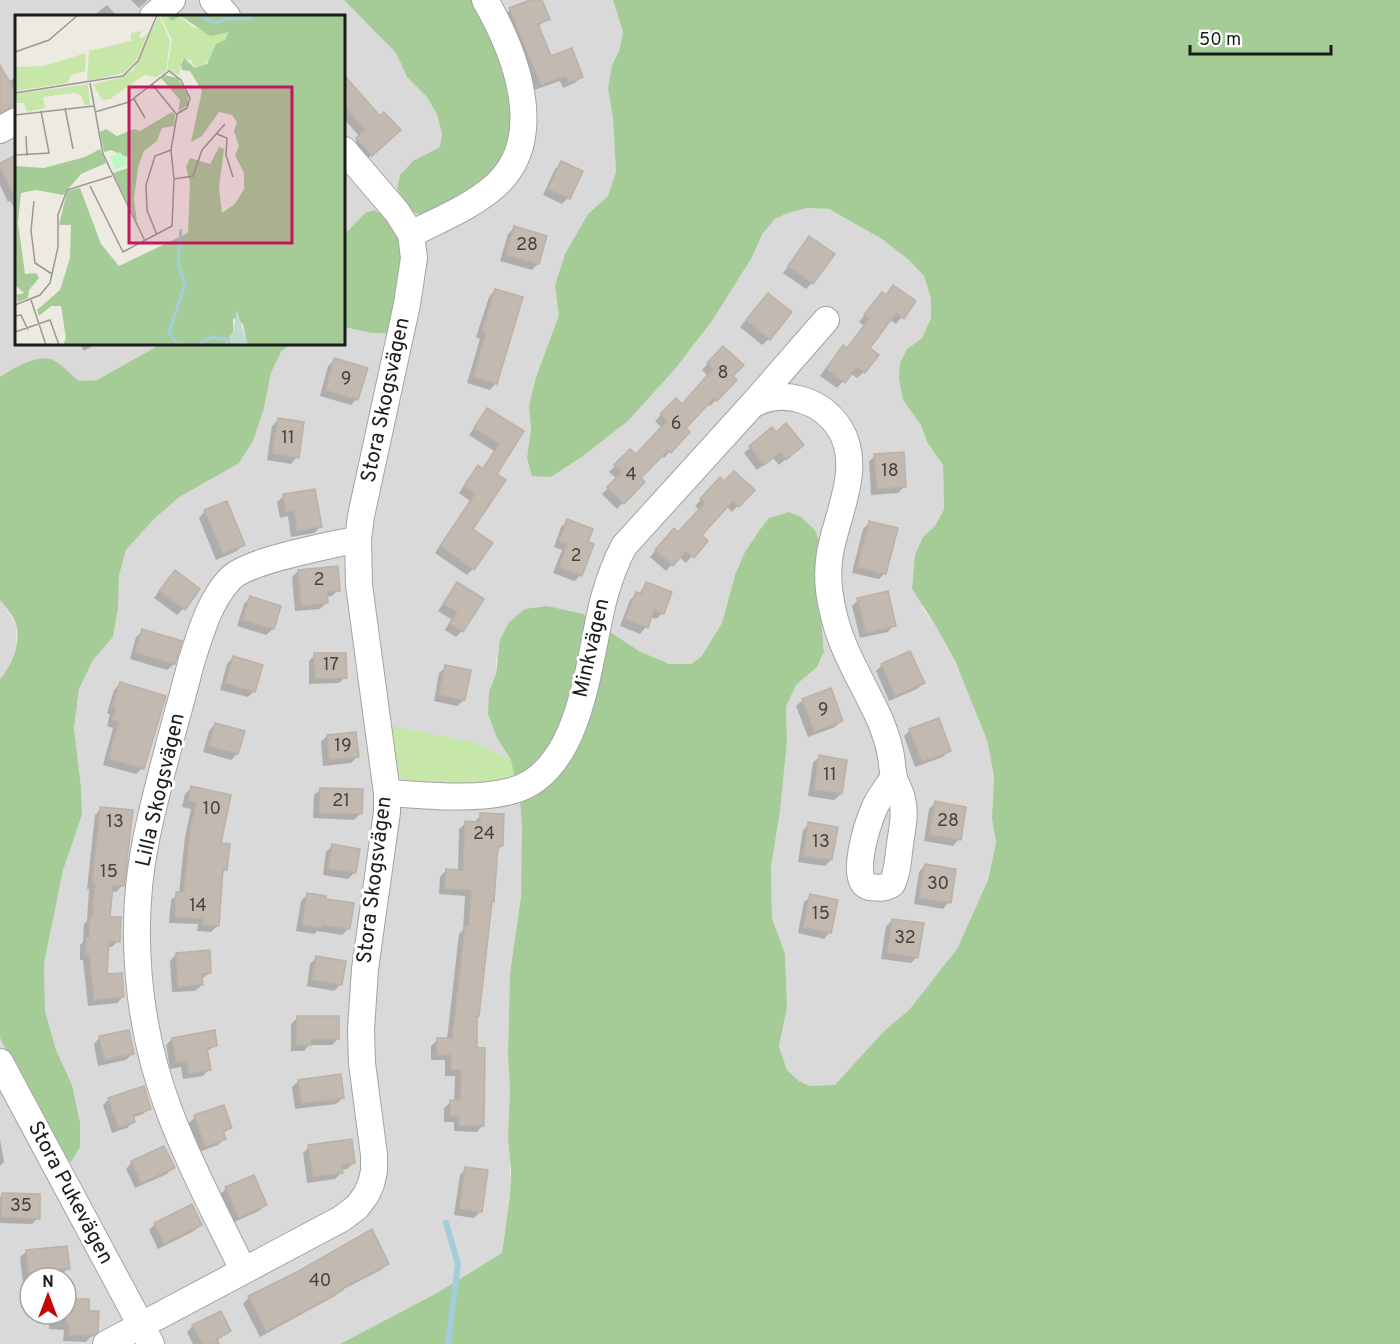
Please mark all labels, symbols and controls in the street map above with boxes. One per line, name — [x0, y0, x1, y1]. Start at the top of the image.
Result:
inset map — [15, 15, 345, 345]
scale bar — [1190, 18, 1331, 56]
text: 50 m — [1199, 29, 1241, 52]
house number: 28 — [516, 234, 538, 257]
street label: Stora Skogsvägen — [355, 315, 417, 485]
house number: 8 — [718, 362, 729, 385]
house number: 9 — [341, 368, 351, 391]
house number: 6 — [671, 413, 681, 436]
house number: 11 — [281, 427, 295, 450]
house number: 18 — [881, 460, 899, 483]
house number: 4 — [625, 464, 637, 487]
house number: 2 — [570, 545, 582, 568]
house number: 2 — [313, 569, 325, 592]
street label: Minkvägen — [567, 596, 617, 700]
house number: 17 — [323, 654, 339, 677]
house number: 9 — [818, 699, 828, 722]
street label: Lilla Skogsvägen — [130, 710, 192, 870]
house number: 19 — [334, 735, 352, 758]
house number: 11 — [823, 764, 837, 787]
house number: 21 — [332, 790, 350, 813]
street label: Stora Skogsvägen — [351, 795, 399, 965]
house number: 10 — [203, 798, 221, 821]
house number: 28 — [937, 810, 959, 833]
house number: 13 — [106, 811, 124, 834]
house number: 24 — [473, 823, 495, 846]
house number: 13 — [812, 831, 830, 854]
house number: 15 — [100, 861, 118, 884]
house number: 30 — [927, 873, 949, 896]
house number: 14 — [189, 895, 207, 918]
house number: 15 — [812, 903, 830, 926]
house number: 32 — [894, 927, 916, 950]
street label: Stora Pukevägen — [21, 1117, 119, 1269]
house number: 35 — [10, 1195, 32, 1218]
north arrow — [18, 1266, 78, 1326]
house number: 40 — [309, 1270, 331, 1293]
text: N — [42, 1273, 54, 1293]

